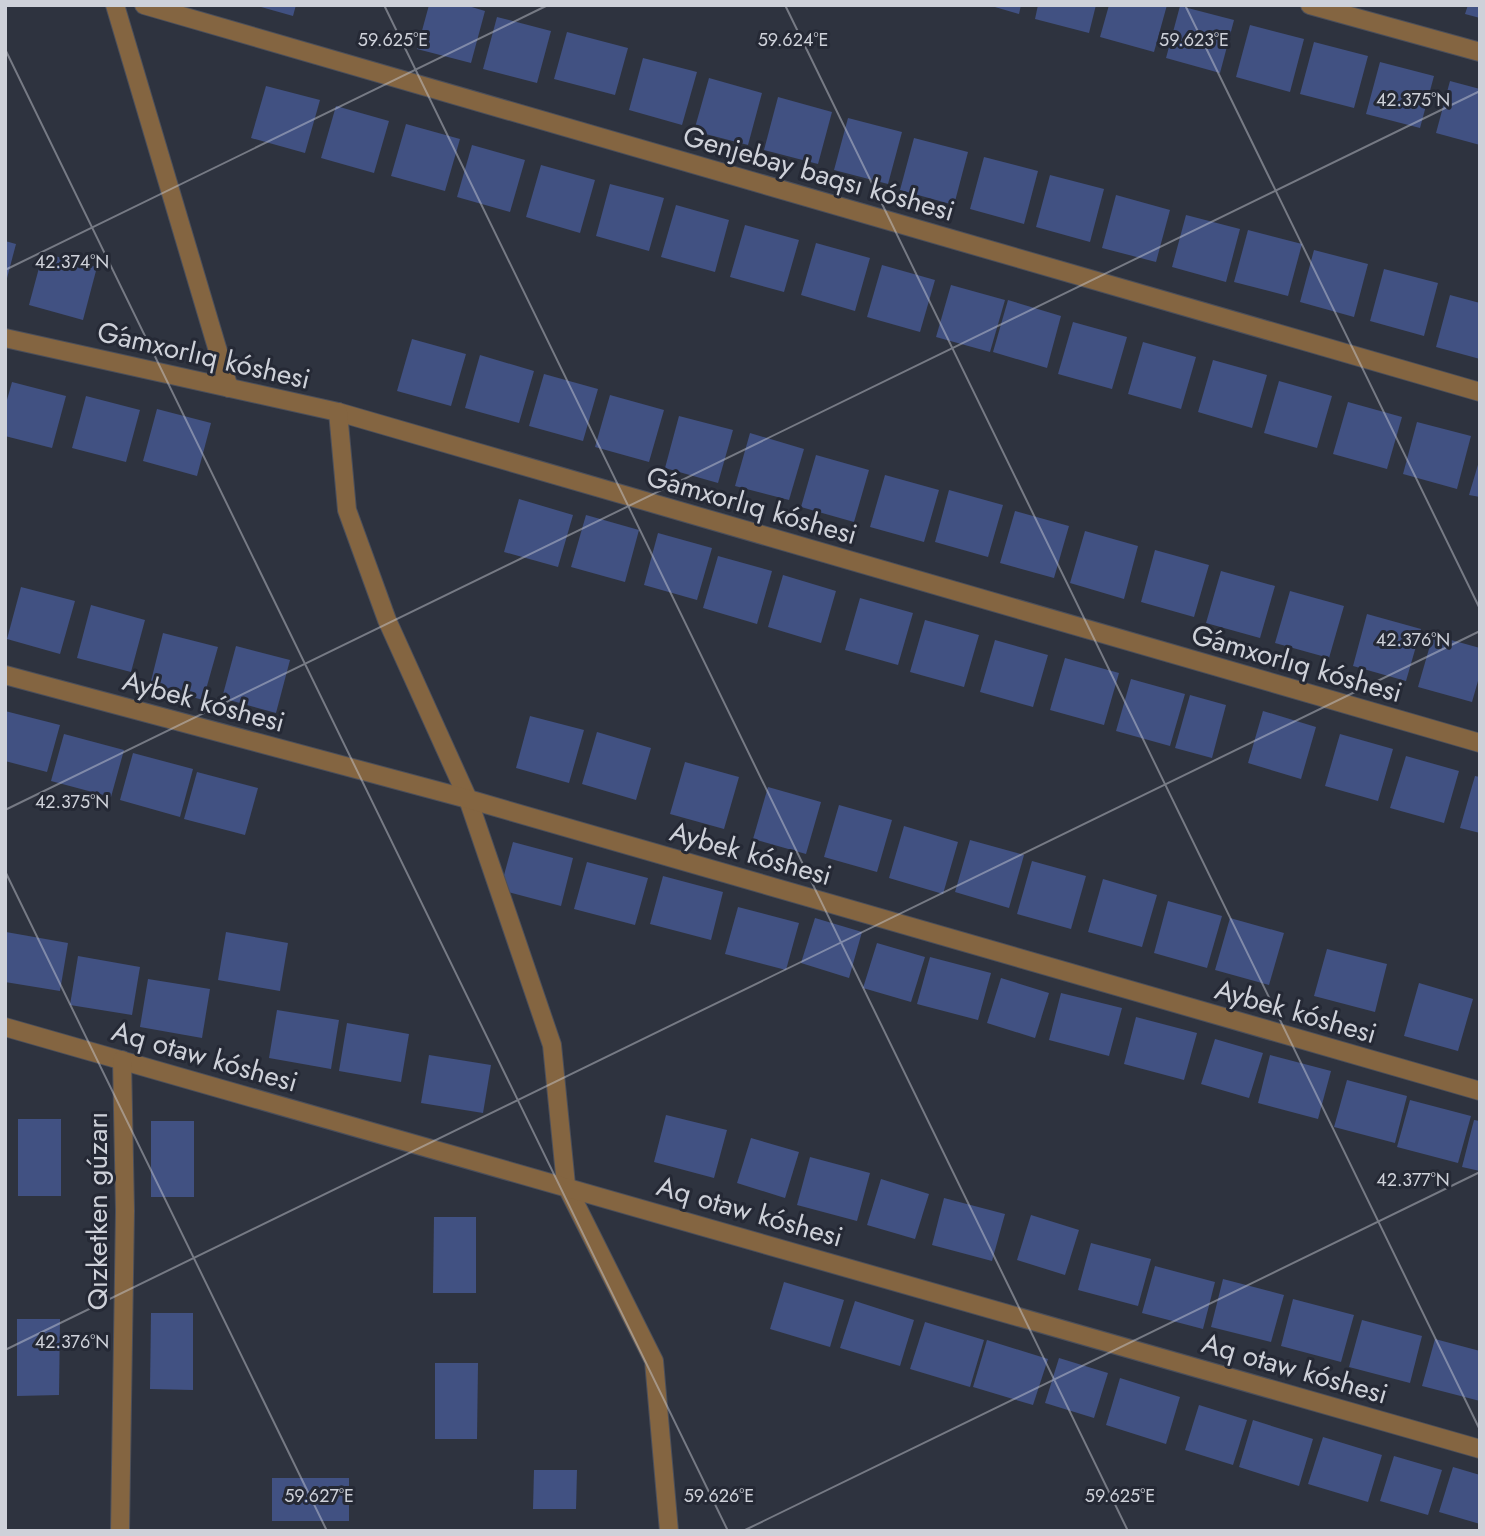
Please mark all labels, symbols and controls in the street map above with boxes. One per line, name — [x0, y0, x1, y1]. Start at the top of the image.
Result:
text: 59.625°E — [358, 27, 428, 53]
text: 59.624°E — [758, 27, 828, 53]
text: 59.623°E — [1159, 27, 1229, 53]
text: 42.375°N — [1376, 87, 1450, 113]
street label: Genjebay baqsı kóshesi — [678, 115, 959, 232]
text: 42.374°N — [35, 249, 109, 275]
street label: Ǵamxorlıq kóshesi — [93, 311, 314, 400]
street label: Ǵamxorlıq kóshesi — [642, 456, 862, 555]
street label: Ǵamxorlıq kóshesi — [1187, 614, 1407, 713]
text: 42.376°N — [1376, 627, 1450, 653]
street label: Aybek kóshesi — [118, 660, 290, 743]
text: 42.375°N — [35, 789, 109, 815]
street label: Aybek kóshesi — [665, 811, 837, 896]
street label: Aybek kóshesi — [1210, 969, 1382, 1054]
street label: Aq otaw kóshesi — [107, 1010, 303, 1103]
street label: Qızketken gúzarı — [77, 1112, 118, 1310]
street label: Aq otaw kóshesi — [652, 1165, 848, 1258]
text: 42.377°N — [1376, 1167, 1450, 1193]
street label: Aq otaw kóshesi — [1197, 1322, 1393, 1415]
text: 42.376°N — [35, 1329, 109, 1355]
text: 59.627°E — [284, 1483, 354, 1509]
text: 59.626°E — [684, 1483, 754, 1509]
text: 59.625°E — [1085, 1483, 1155, 1509]

